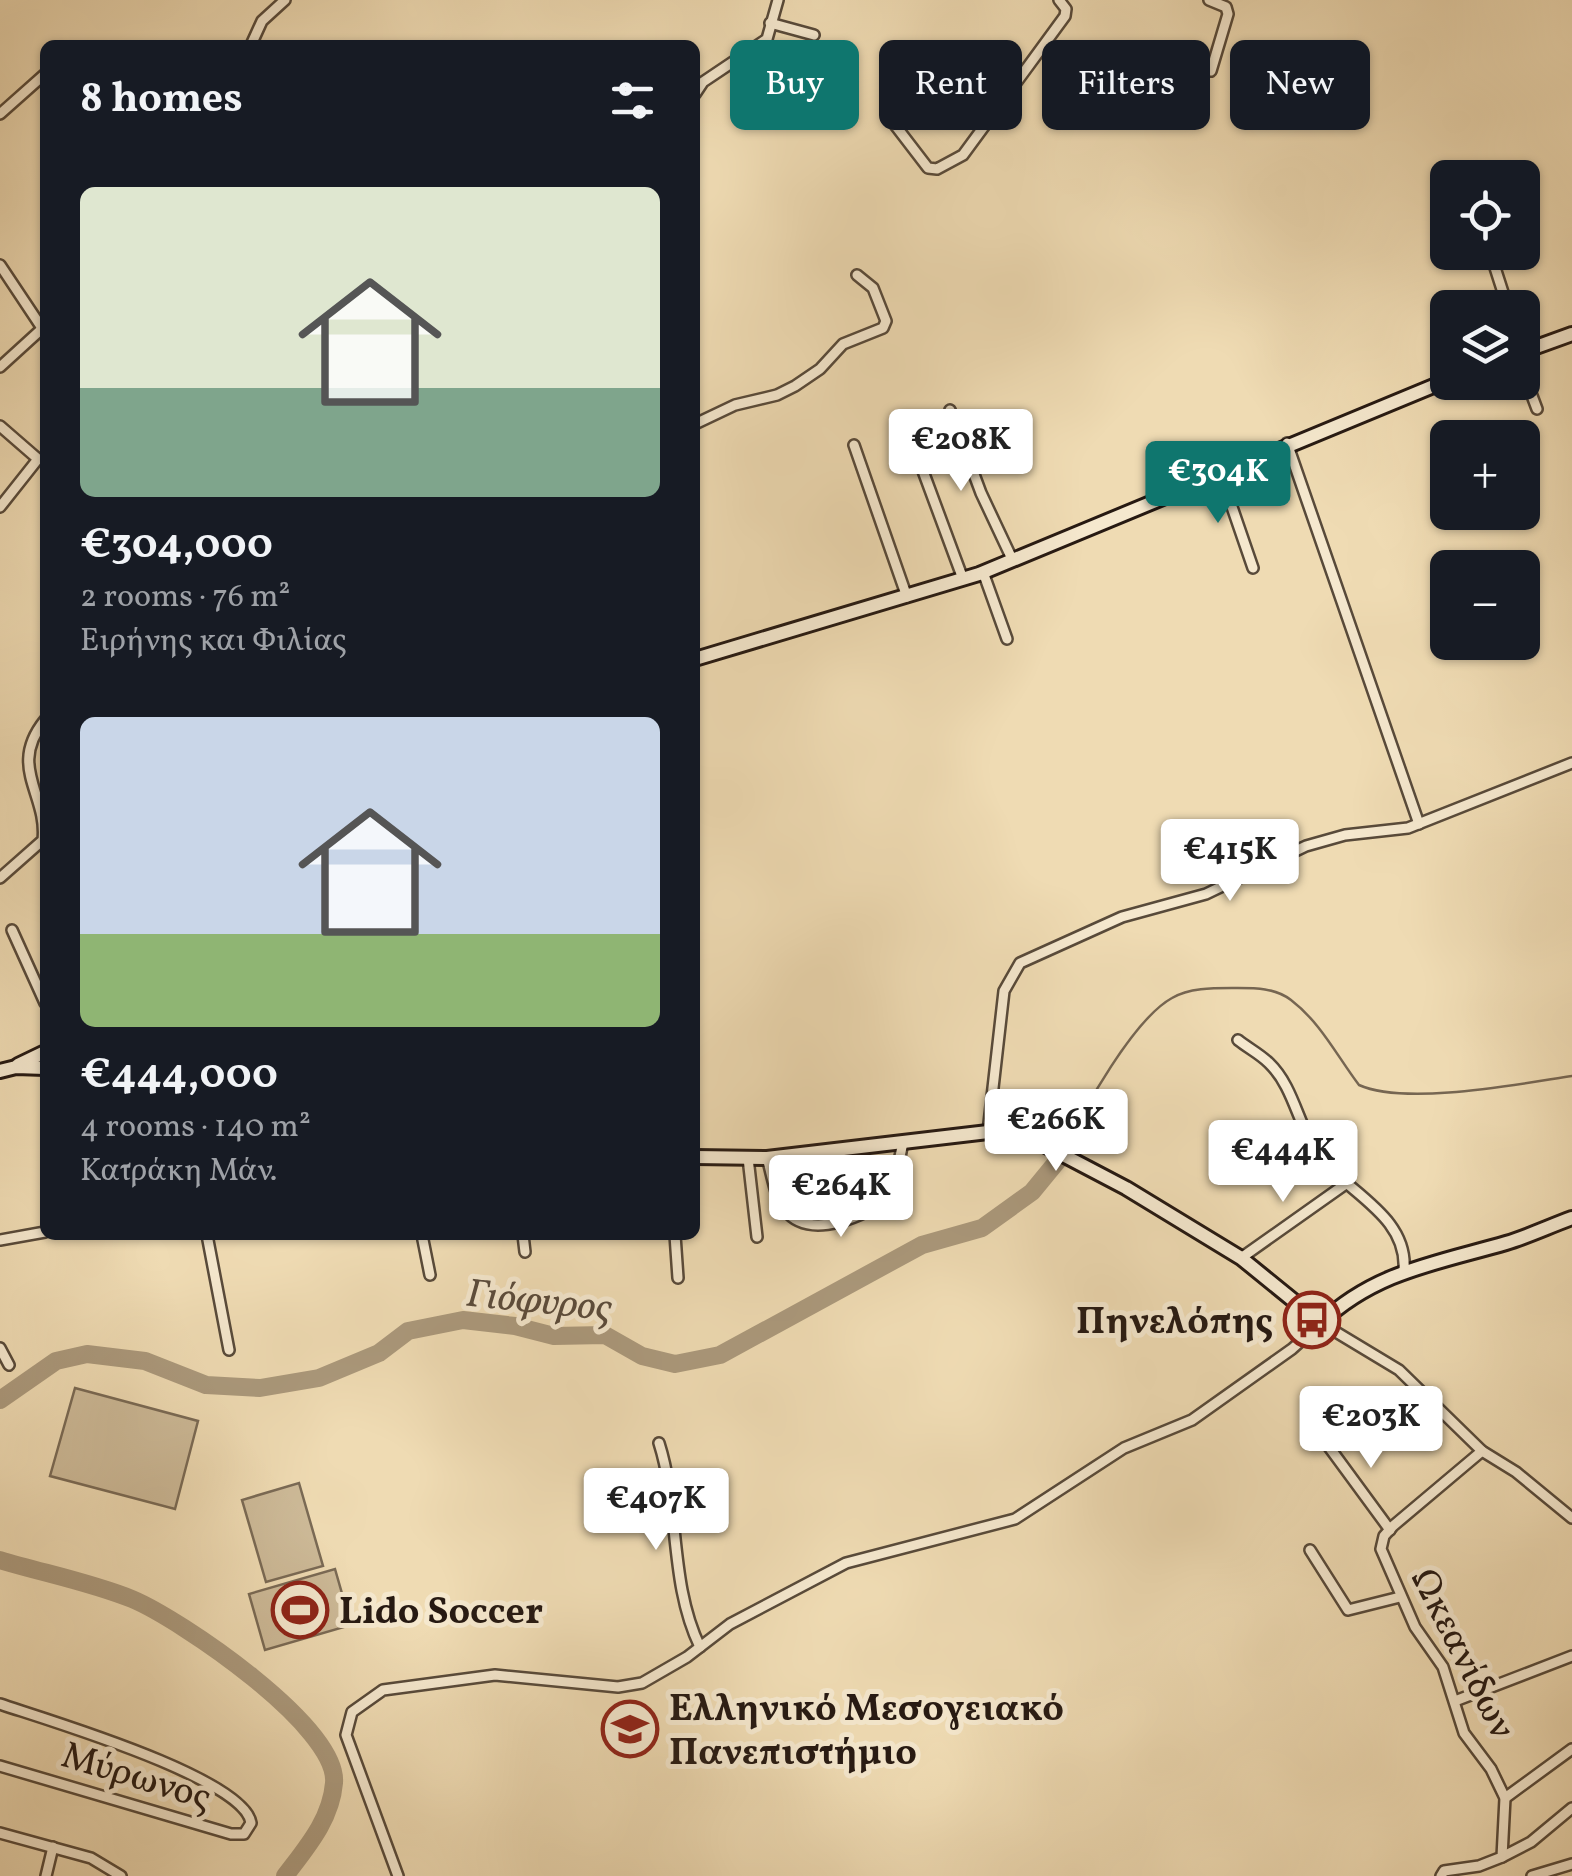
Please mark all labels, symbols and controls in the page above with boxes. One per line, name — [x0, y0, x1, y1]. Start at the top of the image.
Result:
chip: Buy — [730, 40, 859, 130]
chip: Rent — [879, 40, 1022, 130]
chip: Filters — [1042, 40, 1210, 130]
chip: New — [1230, 40, 1370, 130]
text: 8 homes — [80, 71, 243, 130]
icon: filters — [605, 73, 660, 128]
map controls — [1430, 160, 1540, 660]
button: locate — [1430, 160, 1540, 270]
icon: home — [280, 252, 460, 432]
button: layers — [1430, 290, 1540, 400]
pin: €208K — [891, 409, 1031, 494]
text: €208K — [911, 419, 1011, 463]
button: + — [1430, 420, 1540, 530]
pin: €304K — [1148, 441, 1288, 526]
text: €304K — [1167, 451, 1269, 495]
text: €304,000 — [80, 517, 273, 576]
button: − — [1430, 550, 1540, 660]
text: 2 rooms · 76 m² — [80, 576, 290, 620]
text: Ειρήνης και Φιλίας — [80, 620, 347, 664]
icon: home — [280, 782, 460, 962]
pin: €415K — [1160, 819, 1300, 904]
text: €415K — [1183, 829, 1277, 873]
text: €444,000 — [80, 1047, 278, 1106]
pin: €266K — [986, 1089, 1126, 1174]
text: €266K — [1007, 1099, 1105, 1143]
text: 4 rooms · 140 m² — [80, 1106, 311, 1150]
pin: €444K — [1213, 1120, 1353, 1205]
text: €444K — [1231, 1130, 1335, 1174]
text: Κατράκη Μάν. — [80, 1150, 277, 1194]
pin: €264K — [771, 1155, 911, 1240]
text: €264K — [791, 1165, 891, 1209]
water label: Γιόφυρος — [463, 1268, 614, 1338]
bus stop icon: Πηνελόπης — [1282, 1290, 1342, 1350]
place label: Πηνελόπης — [1076, 1297, 1273, 1350]
pin: €203K — [1301, 1386, 1441, 1471]
text: €203K — [1322, 1396, 1420, 1440]
pin: €407K — [586, 1468, 726, 1553]
text: €407K — [606, 1478, 706, 1522]
street label: Ωκεανίδων — [1395, 1559, 1527, 1748]
sports icon: Lido Soccer — [270, 1580, 330, 1640]
place label: Lido Soccer — [339, 1587, 543, 1640]
place label: Ελληνικό Μεσογειακό Πανεπιστήμιο — [669, 1684, 1064, 1781]
school or university icon: Ελληνικό Μεσογειακό Πανεπιστήμιο — [600, 1699, 660, 1759]
street label: Μύρωνος — [54, 1730, 217, 1826]

